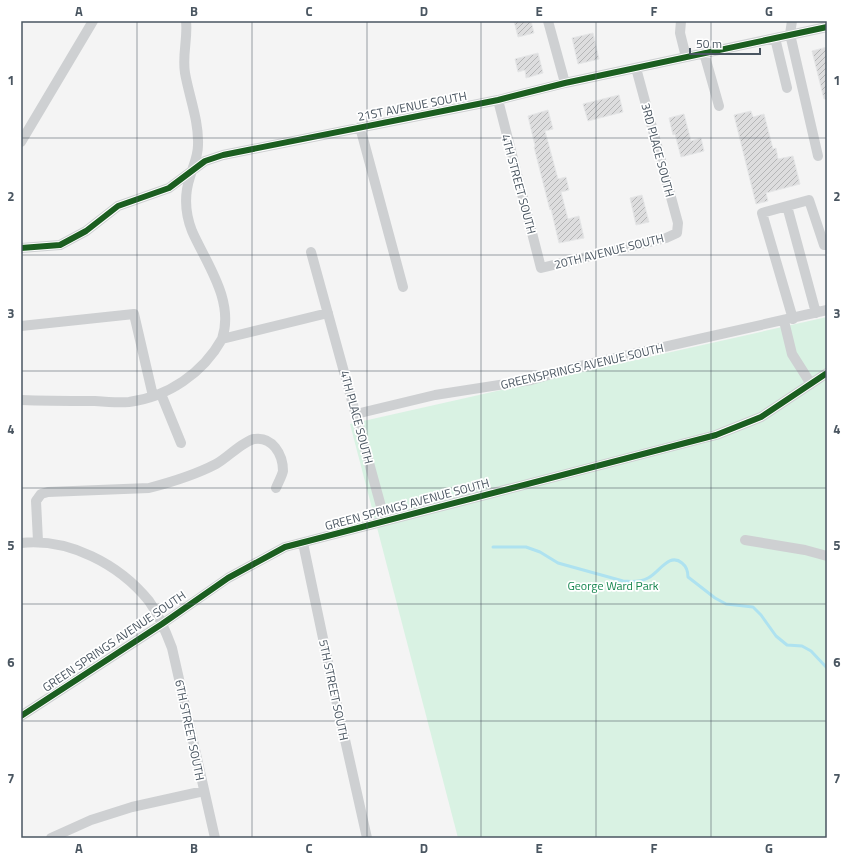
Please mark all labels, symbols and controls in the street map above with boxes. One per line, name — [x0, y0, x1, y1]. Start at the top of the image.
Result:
text: A — [75, 1, 83, 21]
text: B — [190, 1, 198, 21]
text: C — [305, 1, 313, 21]
text: D — [420, 1, 428, 21]
text: E — [535, 1, 543, 21]
text: F — [651, 1, 658, 21]
text: G — [765, 1, 773, 21]
scale bar — [690, 30, 760, 56]
text: 50 m — [696, 34, 722, 53]
text: 1 — [7, 70, 15, 90]
text: 1 — [833, 70, 841, 90]
street label: 21ST AVENUE SOUTH — [356, 86, 468, 126]
street label: 3RD PLACE SOUTH — [636, 101, 680, 199]
street label: 4TH STREET SOUTH — [497, 132, 541, 236]
text: 2 — [7, 186, 15, 206]
text: 2 — [833, 186, 841, 206]
street label: 20TH AVENUE SOUTH — [552, 228, 666, 274]
text: 3 — [7, 303, 15, 323]
text: 3 — [833, 303, 841, 323]
street label: GREENSPRINGS AVENUE SOUTH — [499, 338, 665, 394]
street label: 4TH PLACE SOUTH — [335, 368, 379, 466]
text: 4 — [7, 419, 15, 439]
text: 4 — [833, 419, 841, 439]
street label: GREEN SPRINGS AVENUE SOUTH — [323, 473, 491, 535]
text: 5 — [7, 535, 15, 555]
text: 5 — [833, 535, 841, 555]
park label: George Ward Park — [567, 576, 659, 595]
street label: GREEN SPRINGS AVENUE SOUTH — [38, 586, 190, 696]
street label: 5TH STREET SOUTH — [314, 638, 354, 742]
text: 6 — [7, 652, 15, 672]
text: 6 — [833, 652, 841, 672]
street label: 6TH STREET SOUTH — [170, 678, 210, 782]
text: 7 — [7, 768, 15, 788]
text: 7 — [833, 768, 841, 788]
text: A — [75, 838, 83, 858]
text: B — [190, 838, 198, 858]
text: C — [305, 838, 313, 858]
text: D — [420, 838, 428, 858]
text: E — [535, 838, 543, 858]
text: F — [651, 838, 658, 858]
text: G — [765, 838, 773, 858]

